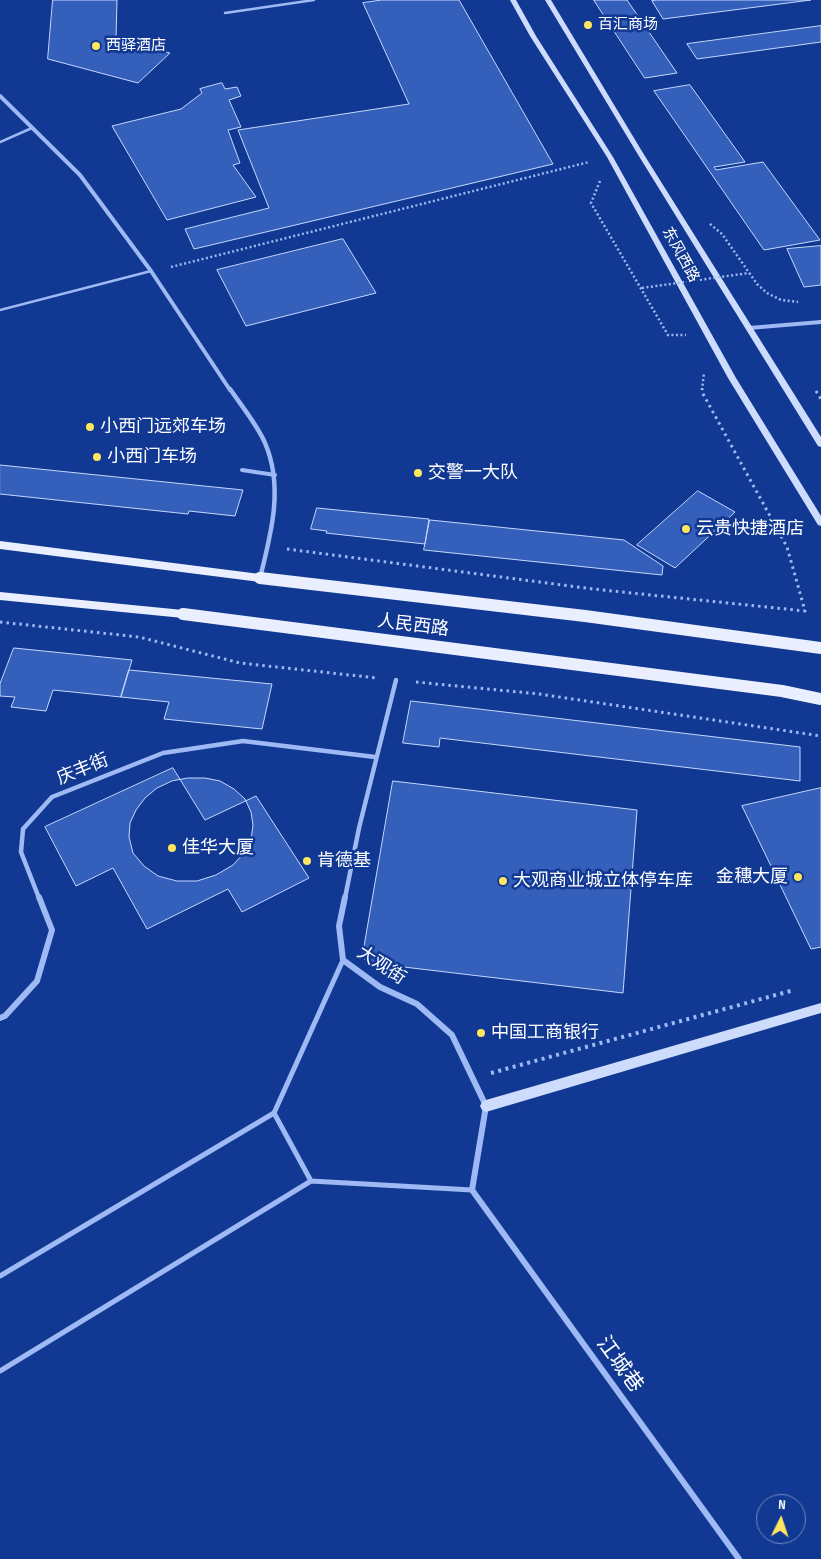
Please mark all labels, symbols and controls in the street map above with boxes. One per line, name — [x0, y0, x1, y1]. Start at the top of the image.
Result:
place label: 百汇商场 — [598, 16, 658, 34]
marker: 百汇商场 — [582, 19, 594, 31]
place label: 西驿酒店 — [106, 37, 166, 55]
marker: 西驿酒店 — [90, 40, 102, 52]
street label: 东风西路 — [658, 224, 702, 286]
place label: 小西门远郊车场 — [100, 416, 226, 438]
marker: 小西门远郊车场 — [84, 421, 96, 433]
place label: 小西门车场 — [107, 446, 197, 468]
marker: 小西门车场 — [91, 451, 103, 463]
place label: 交警一大队 — [428, 462, 518, 484]
marker: 交警一大队 — [412, 467, 424, 479]
place label: 云贵快捷酒店 — [696, 518, 804, 540]
marker: 云贵快捷酒店 — [680, 523, 692, 535]
street label: 人民西路 — [376, 611, 450, 641]
street label: 庆丰街 — [54, 750, 112, 790]
place label: 佳华大厦 — [182, 837, 254, 859]
marker: 佳华大厦 — [166, 842, 178, 854]
place label: 肯德基 — [317, 850, 371, 872]
marker: 肯德基 — [301, 855, 313, 867]
place label: 金穗大厦 — [716, 866, 788, 888]
place label: 大观商业城立体停车库 — [513, 870, 693, 892]
marker: 金穗大厦 — [792, 871, 804, 883]
marker: 大观商业城立体停车库 — [497, 875, 509, 887]
street label: 大观街 — [352, 942, 410, 990]
place label: 中国工商银行 — [491, 1022, 599, 1044]
marker: 中国工商银行 — [475, 1027, 487, 1039]
street label: 江城巷 — [590, 1332, 648, 1398]
north arrow — [756, 1494, 806, 1544]
text: N — [778, 1496, 786, 1513]

